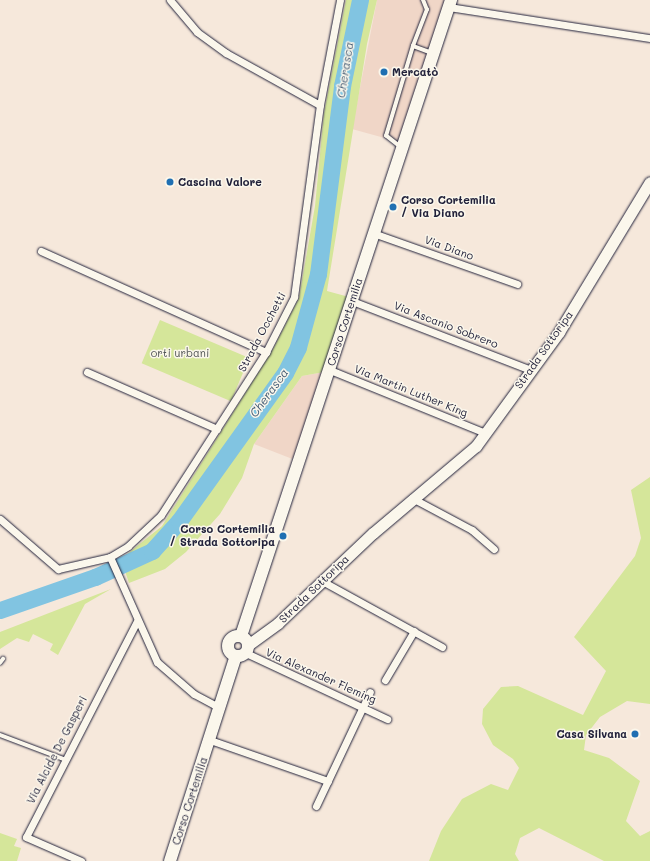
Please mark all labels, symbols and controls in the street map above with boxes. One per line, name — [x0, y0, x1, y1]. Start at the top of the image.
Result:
water label: Cherasca — [333, 41, 357, 99]
place label: Mercatò — [392, 65, 438, 79]
marker: Mercatò — [379, 67, 389, 77]
place label: Cascina Valore — [178, 175, 262, 189]
marker: Cascina Valore — [165, 177, 175, 187]
place label: Corso Cortemilia / Via Diano — [401, 194, 496, 220]
marker: Corso Cortemilia / Via Diano — [388, 202, 398, 212]
street label: Via Diano — [423, 233, 475, 263]
street label: Corso Cortemilia — [325, 276, 365, 368]
street label: Strada Occhetti — [235, 290, 289, 374]
street label: Via Ascanio Sobrero — [392, 299, 500, 351]
street label: Strada Sottoripa — [512, 308, 576, 392]
park label: orti urbani — [151, 346, 209, 360]
street label: Via Martin Luther King — [352, 362, 470, 420]
water label: Cherasca — [247, 366, 291, 420]
place label: Corso Cortemilia / Strada Sottoripa — [170, 523, 275, 549]
marker: Corso Cortemilia / Strada Sottoripa — [278, 531, 288, 541]
street label: Strada Sottoripa — [276, 552, 352, 626]
street label: Via Alexander Fleming — [264, 646, 378, 706]
street label: Via Alcide De Gasperi — [24, 694, 90, 806]
place label: Casa Silvana — [556, 727, 627, 741]
marker: Casa Silvana — [630, 729, 640, 739]
street label: Corso Cortemilia — [170, 755, 210, 847]

